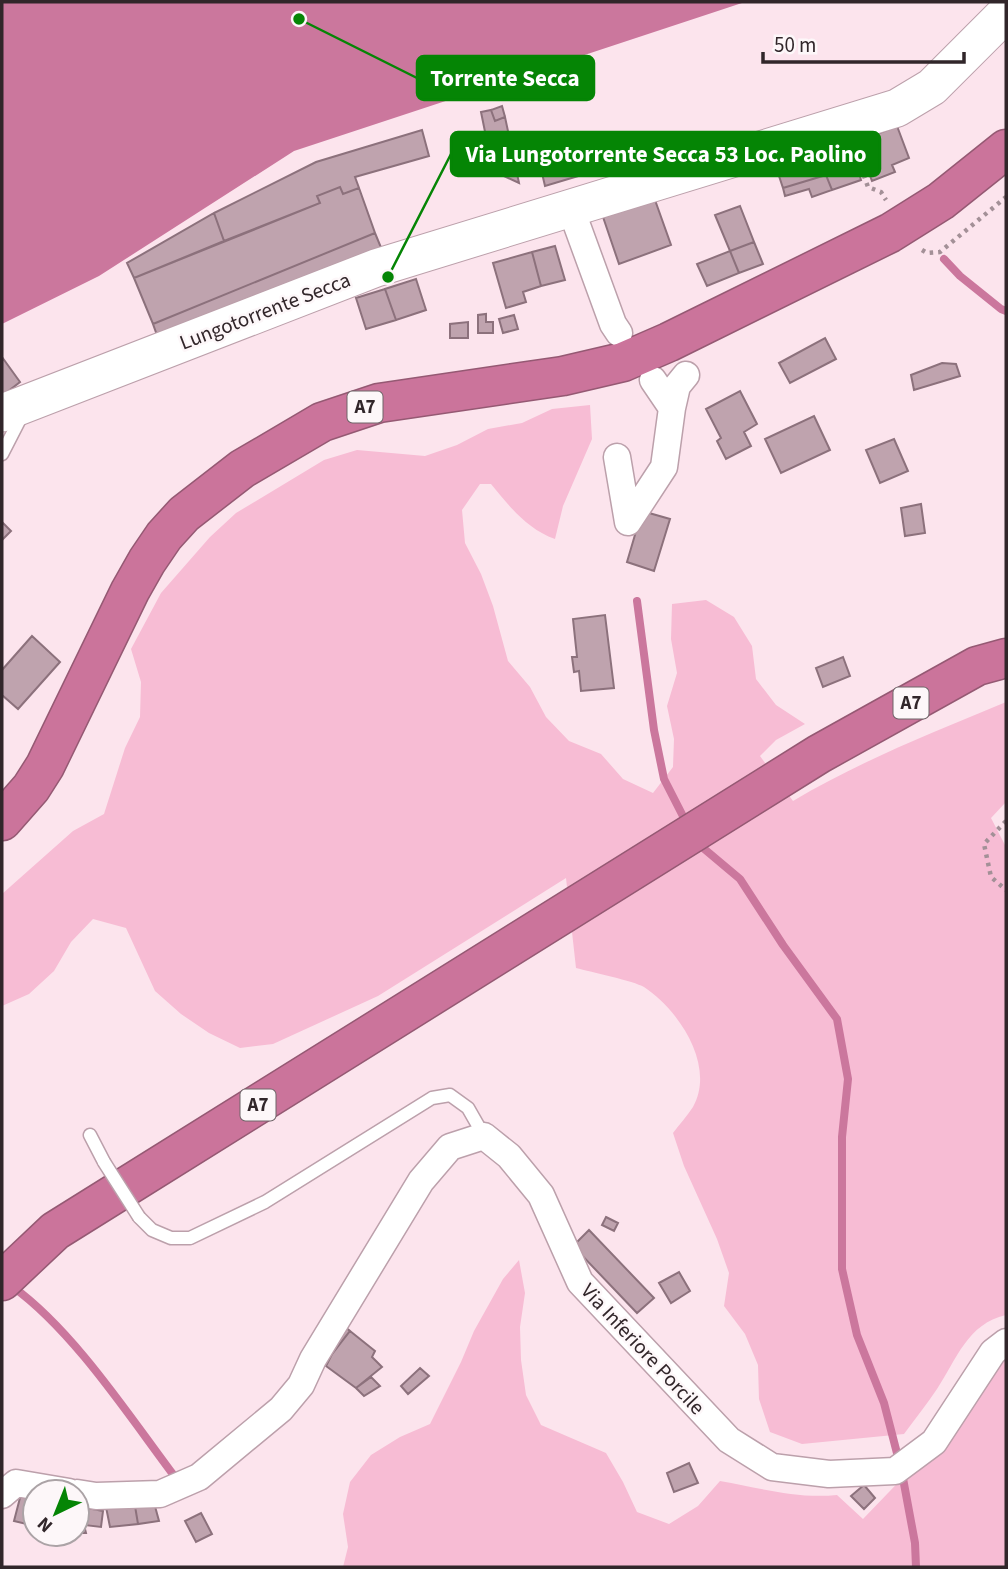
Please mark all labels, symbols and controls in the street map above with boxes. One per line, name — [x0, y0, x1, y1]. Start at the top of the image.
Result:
scale bar — [763, 21, 964, 65]
text: 50 m — [774, 30, 816, 60]
callout: Torrente Secca — [417, 56, 594, 100]
text: Torrente Secca — [430, 62, 580, 95]
callout: Via Lungotorrente Secca 53 Loc. Paolino — [451, 132, 880, 176]
text: Via Lungotorrente Secca 53 Loc. Paolino — [464, 138, 867, 171]
street label: Lungotorrente Secca — [175, 265, 355, 357]
road number: A7 — [348, 392, 382, 422]
road number: A7 — [894, 688, 928, 718]
road number: A7 — [240, 1090, 276, 1120]
street label: Via Inferiore Porcile — [574, 1277, 712, 1421]
north arrow — [21, 1478, 91, 1548]
text: N — [32, 1510, 59, 1539]

